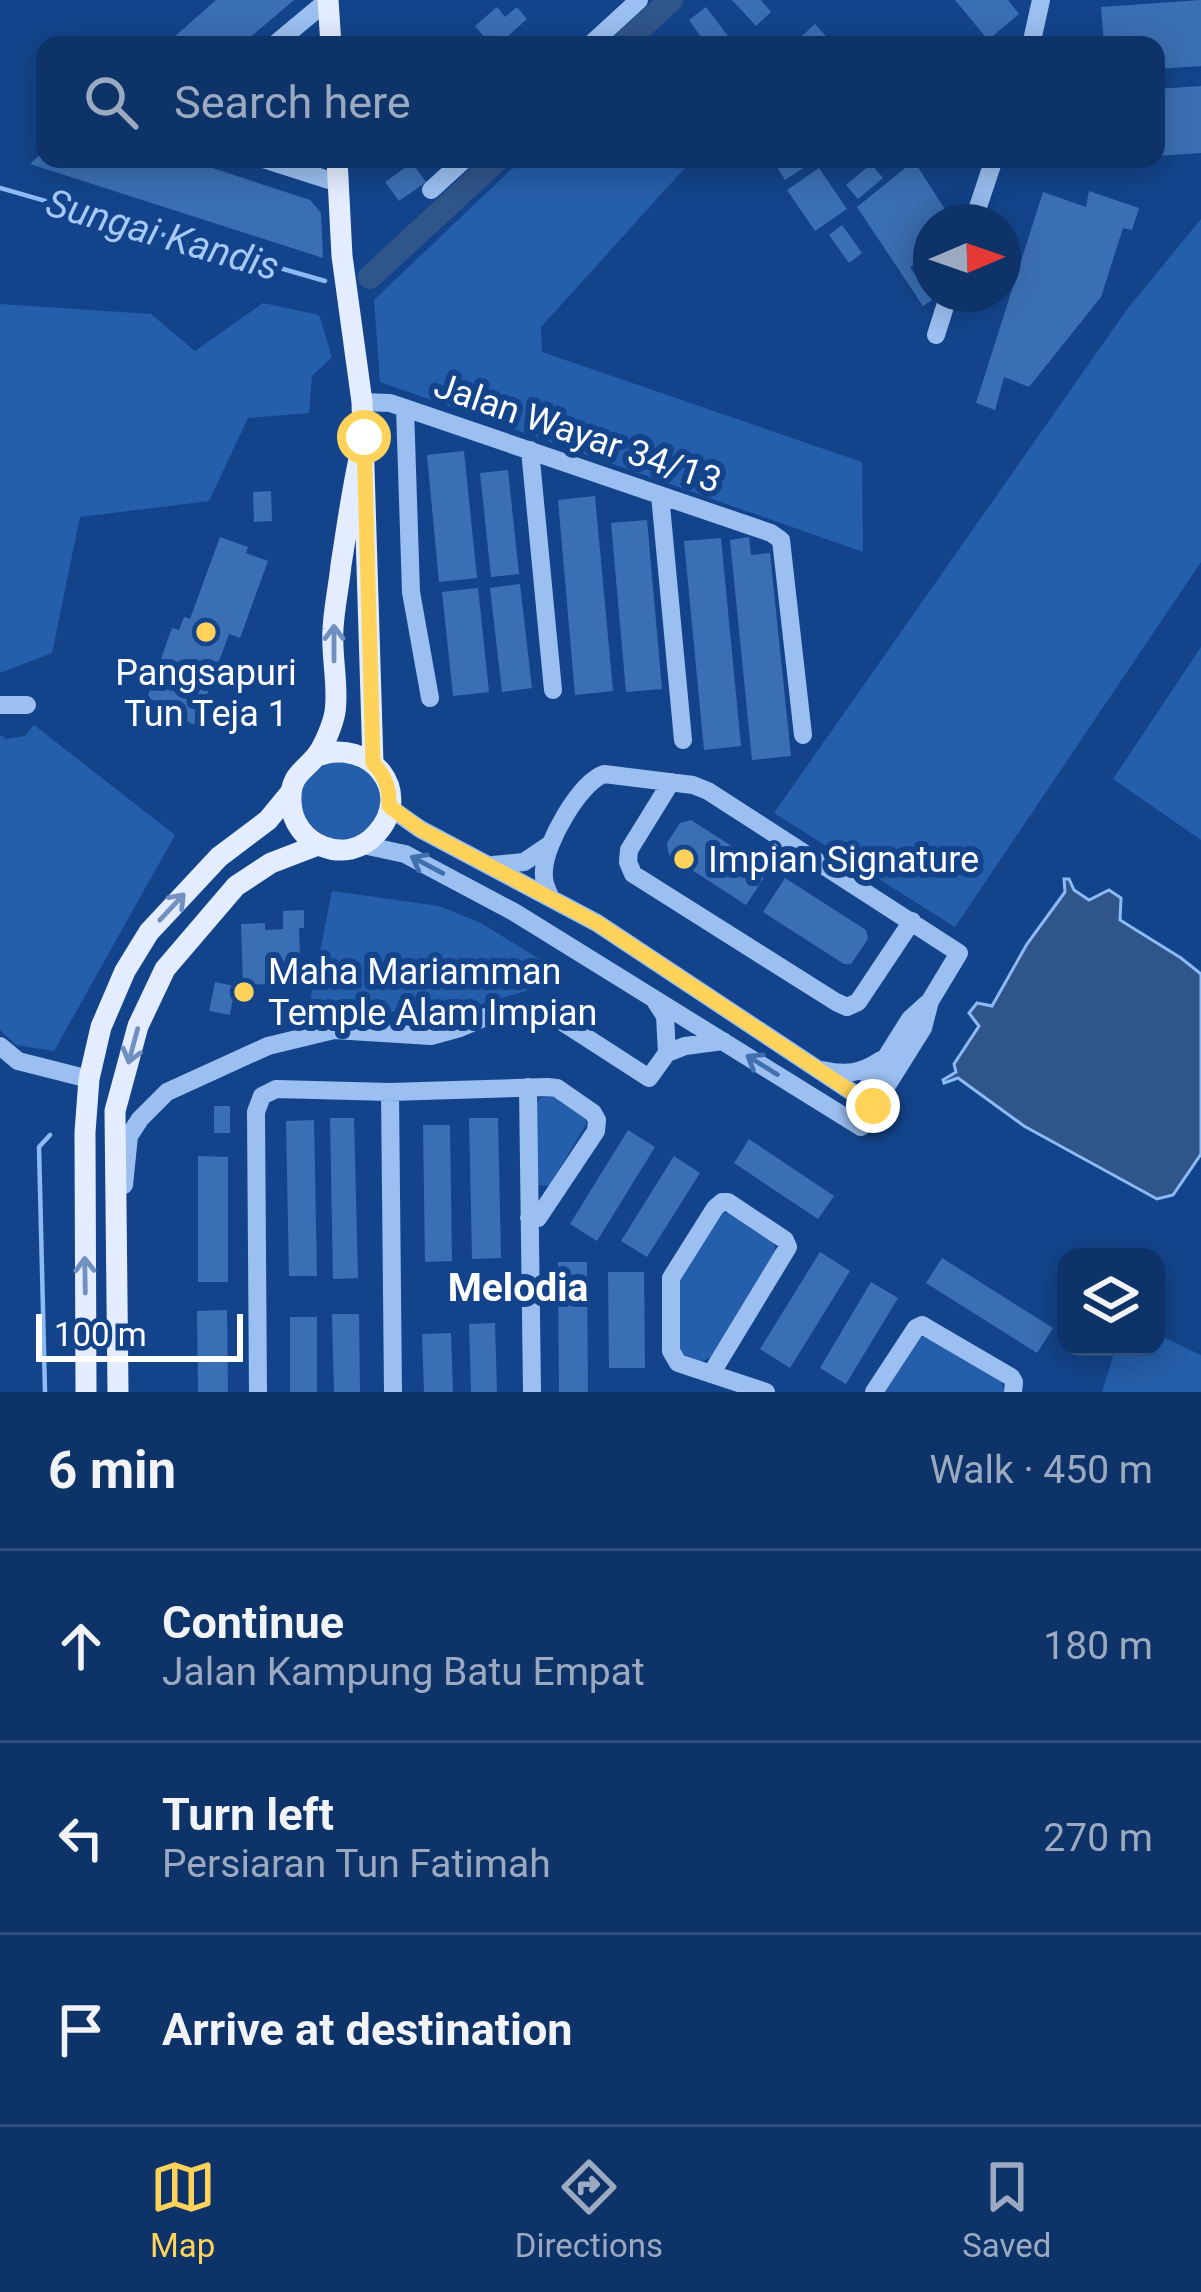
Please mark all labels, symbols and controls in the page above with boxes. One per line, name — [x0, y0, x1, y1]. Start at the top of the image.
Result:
search box — [36, 36, 1165, 168]
icon: search — [78, 69, 144, 135]
text: Search here — [174, 76, 411, 129]
water label: Sungai Kandis — [41, 180, 284, 290]
north arrow — [913, 204, 1021, 312]
street label: Jalan Wayar 34/13 — [429, 364, 727, 502]
route start — [337, 410, 391, 464]
marker: Pangsapuri Tun Teja 1 — [193, 619, 219, 645]
one-way arrow — [322, 624, 345, 663]
place label: Pangsapuri Tun Teja 1 — [115, 652, 297, 735]
place label: Impian Signature — [708, 839, 979, 881]
marker: Impian Signature — [671, 846, 697, 872]
one-way arrow — [409, 853, 445, 876]
one-way arrow — [158, 893, 185, 923]
place label: Maha Mariamman Temple Alam Impian — [268, 951, 598, 1034]
marker: Maha Mariamman Temple Alam Impian — [231, 979, 257, 1005]
one-way arrow — [120, 1026, 142, 1064]
one-way arrow — [745, 1053, 779, 1077]
route end — [846, 1079, 900, 1133]
map controls — [1057, 1248, 1165, 1356]
button: layers — [1057, 1248, 1165, 1356]
one-way arrow — [74, 1256, 96, 1295]
district label: Melodia — [448, 1265, 588, 1311]
scale bar — [36, 1308, 243, 1361]
text: 100 m — [54, 1315, 147, 1354]
text: 6 min — [48, 1441, 176, 1500]
text: Walk · 450 m — [929, 1447, 1153, 1493]
text: Continue — [162, 1596, 344, 1649]
icon: ahead — [48, 1613, 114, 1679]
text: 180 m — [1043, 1623, 1153, 1669]
text: Jalan Kampung Batu Empat — [162, 1649, 645, 1695]
text: Turn left — [162, 1788, 334, 1841]
icon: left — [48, 1805, 114, 1871]
text: 270 m — [1043, 1815, 1153, 1861]
text: Persiaran Tun Fatimah — [162, 1841, 551, 1887]
icon: arrive — [48, 1997, 114, 2063]
text: Arrive at destination — [162, 2003, 573, 2056]
tab: Map — [150, 2154, 216, 2265]
tab: Directions — [515, 2154, 663, 2265]
tab: Saved — [962, 2154, 1051, 2265]

